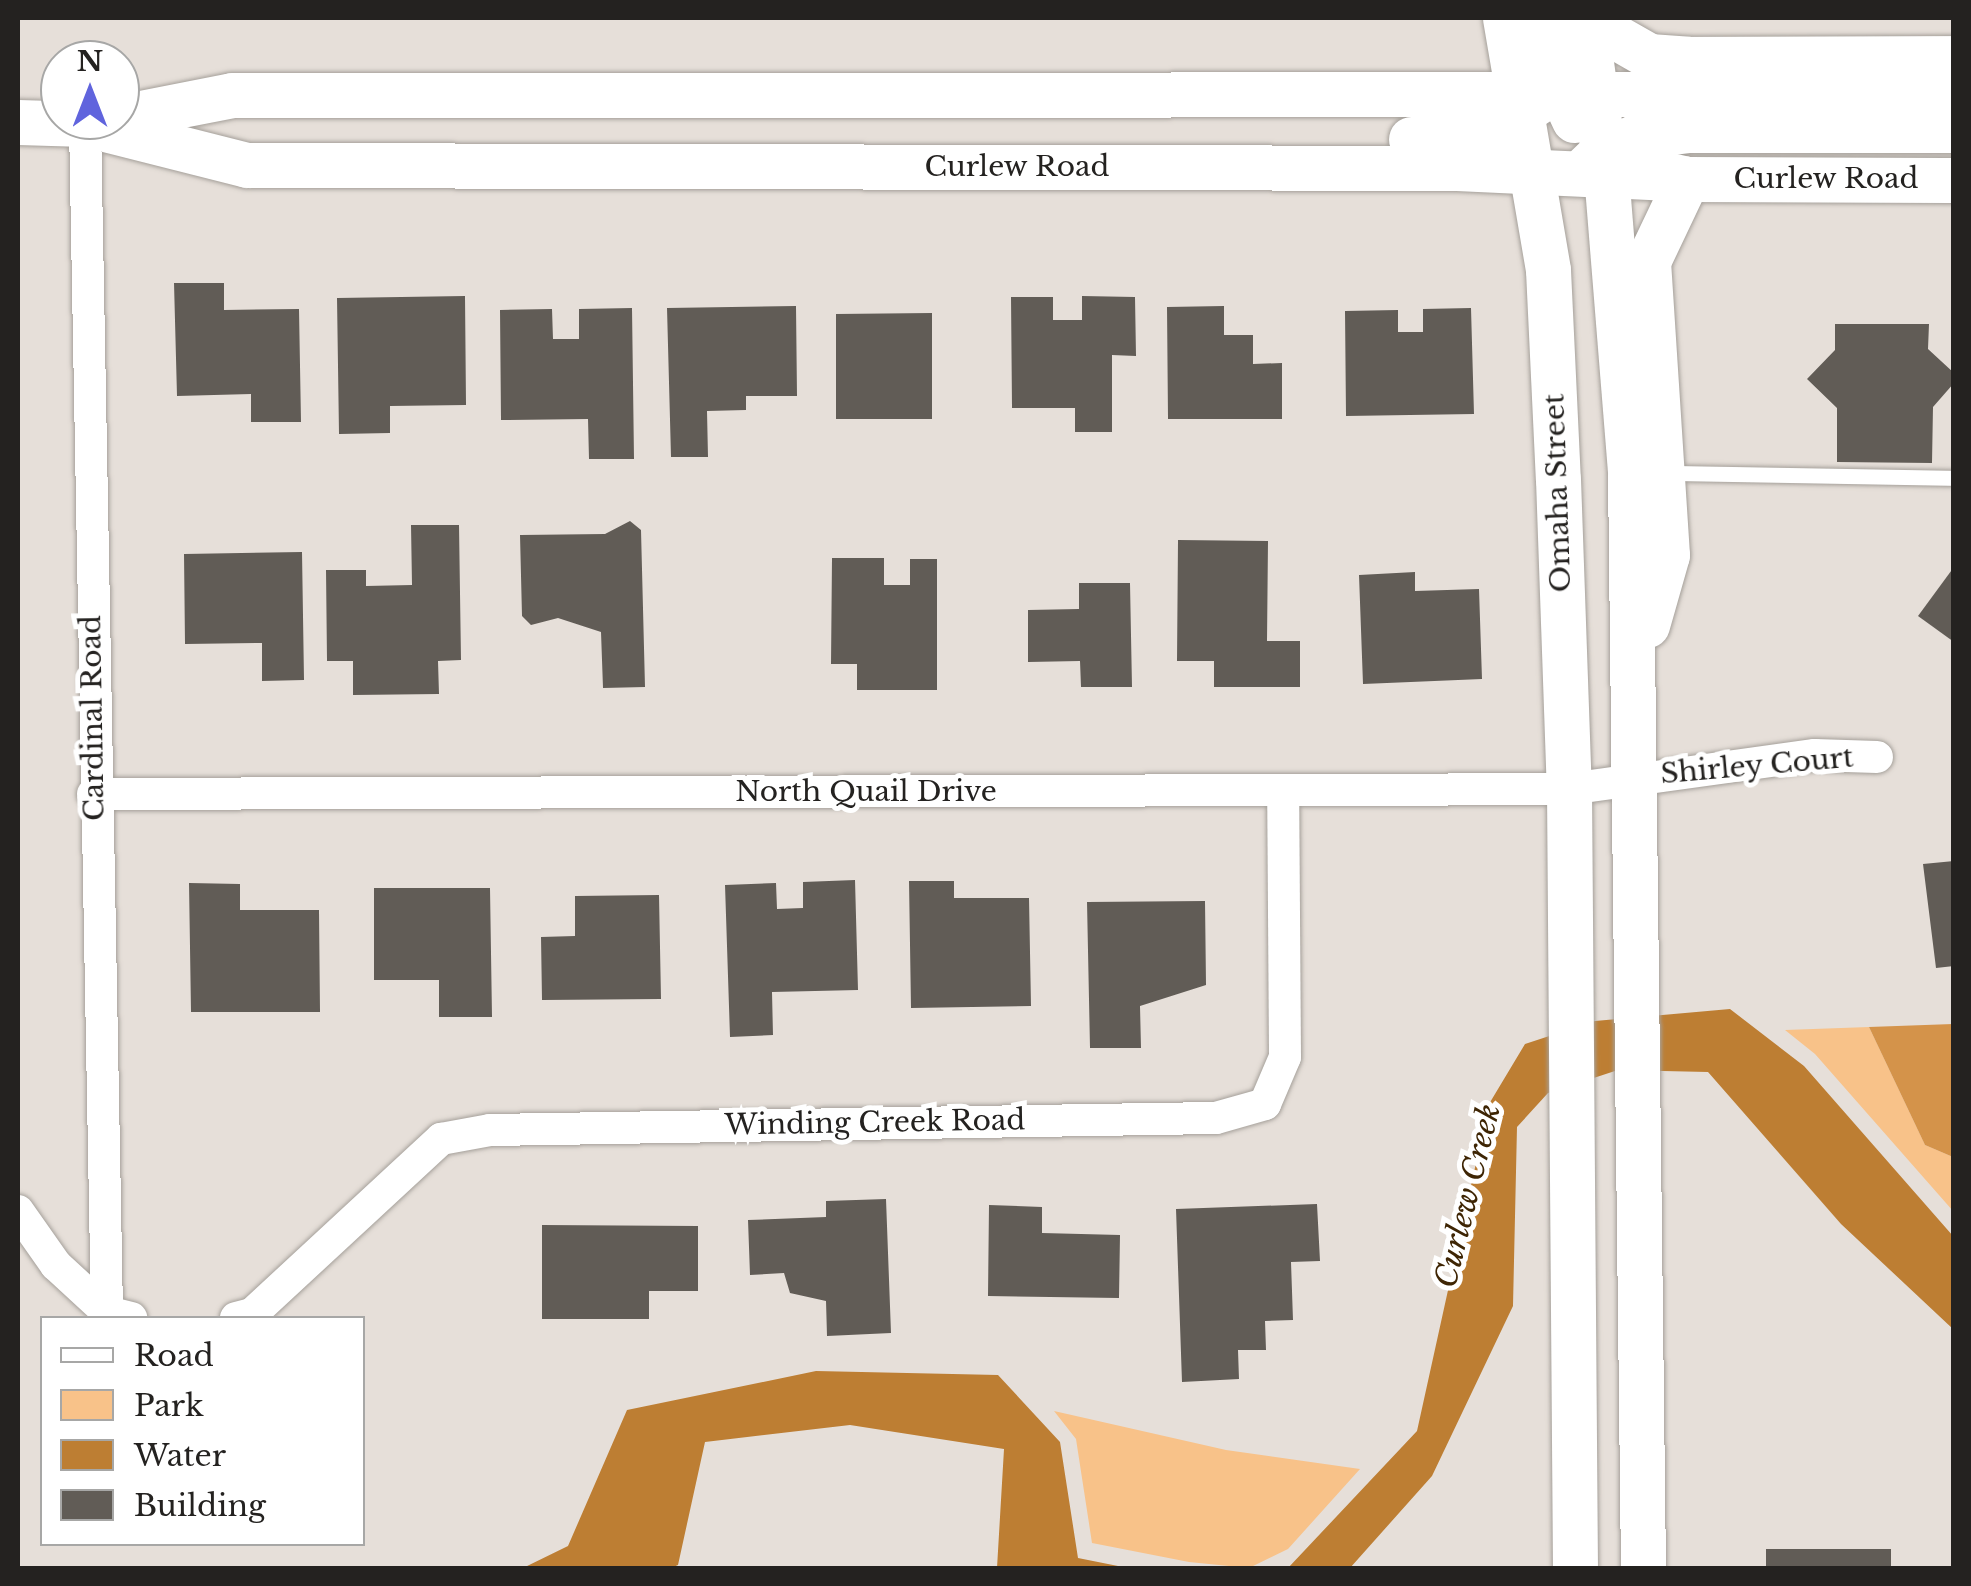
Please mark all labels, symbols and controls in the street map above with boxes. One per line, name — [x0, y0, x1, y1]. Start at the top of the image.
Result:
north arrow — [40, 40, 140, 140]
text: N — [77, 44, 103, 79]
street label: Curlew Road — [924, 150, 1110, 184]
street label: Curlew Road — [1733, 162, 1919, 196]
street label: Omaha Street — [1538, 393, 1578, 593]
street label: Cardinal Road — [74, 615, 112, 821]
street label: Shirley Court — [1659, 741, 1855, 791]
street label: North Quail Drive — [735, 775, 997, 809]
water label: Curlew Creek — [1428, 1100, 1508, 1292]
street label: Winding Creek Road — [724, 1104, 1026, 1142]
legend — [40, 1316, 365, 1546]
text: Road — [134, 1337, 214, 1374]
text: Park — [134, 1387, 204, 1424]
text: Water — [134, 1437, 226, 1474]
text: Building — [134, 1487, 266, 1524]

